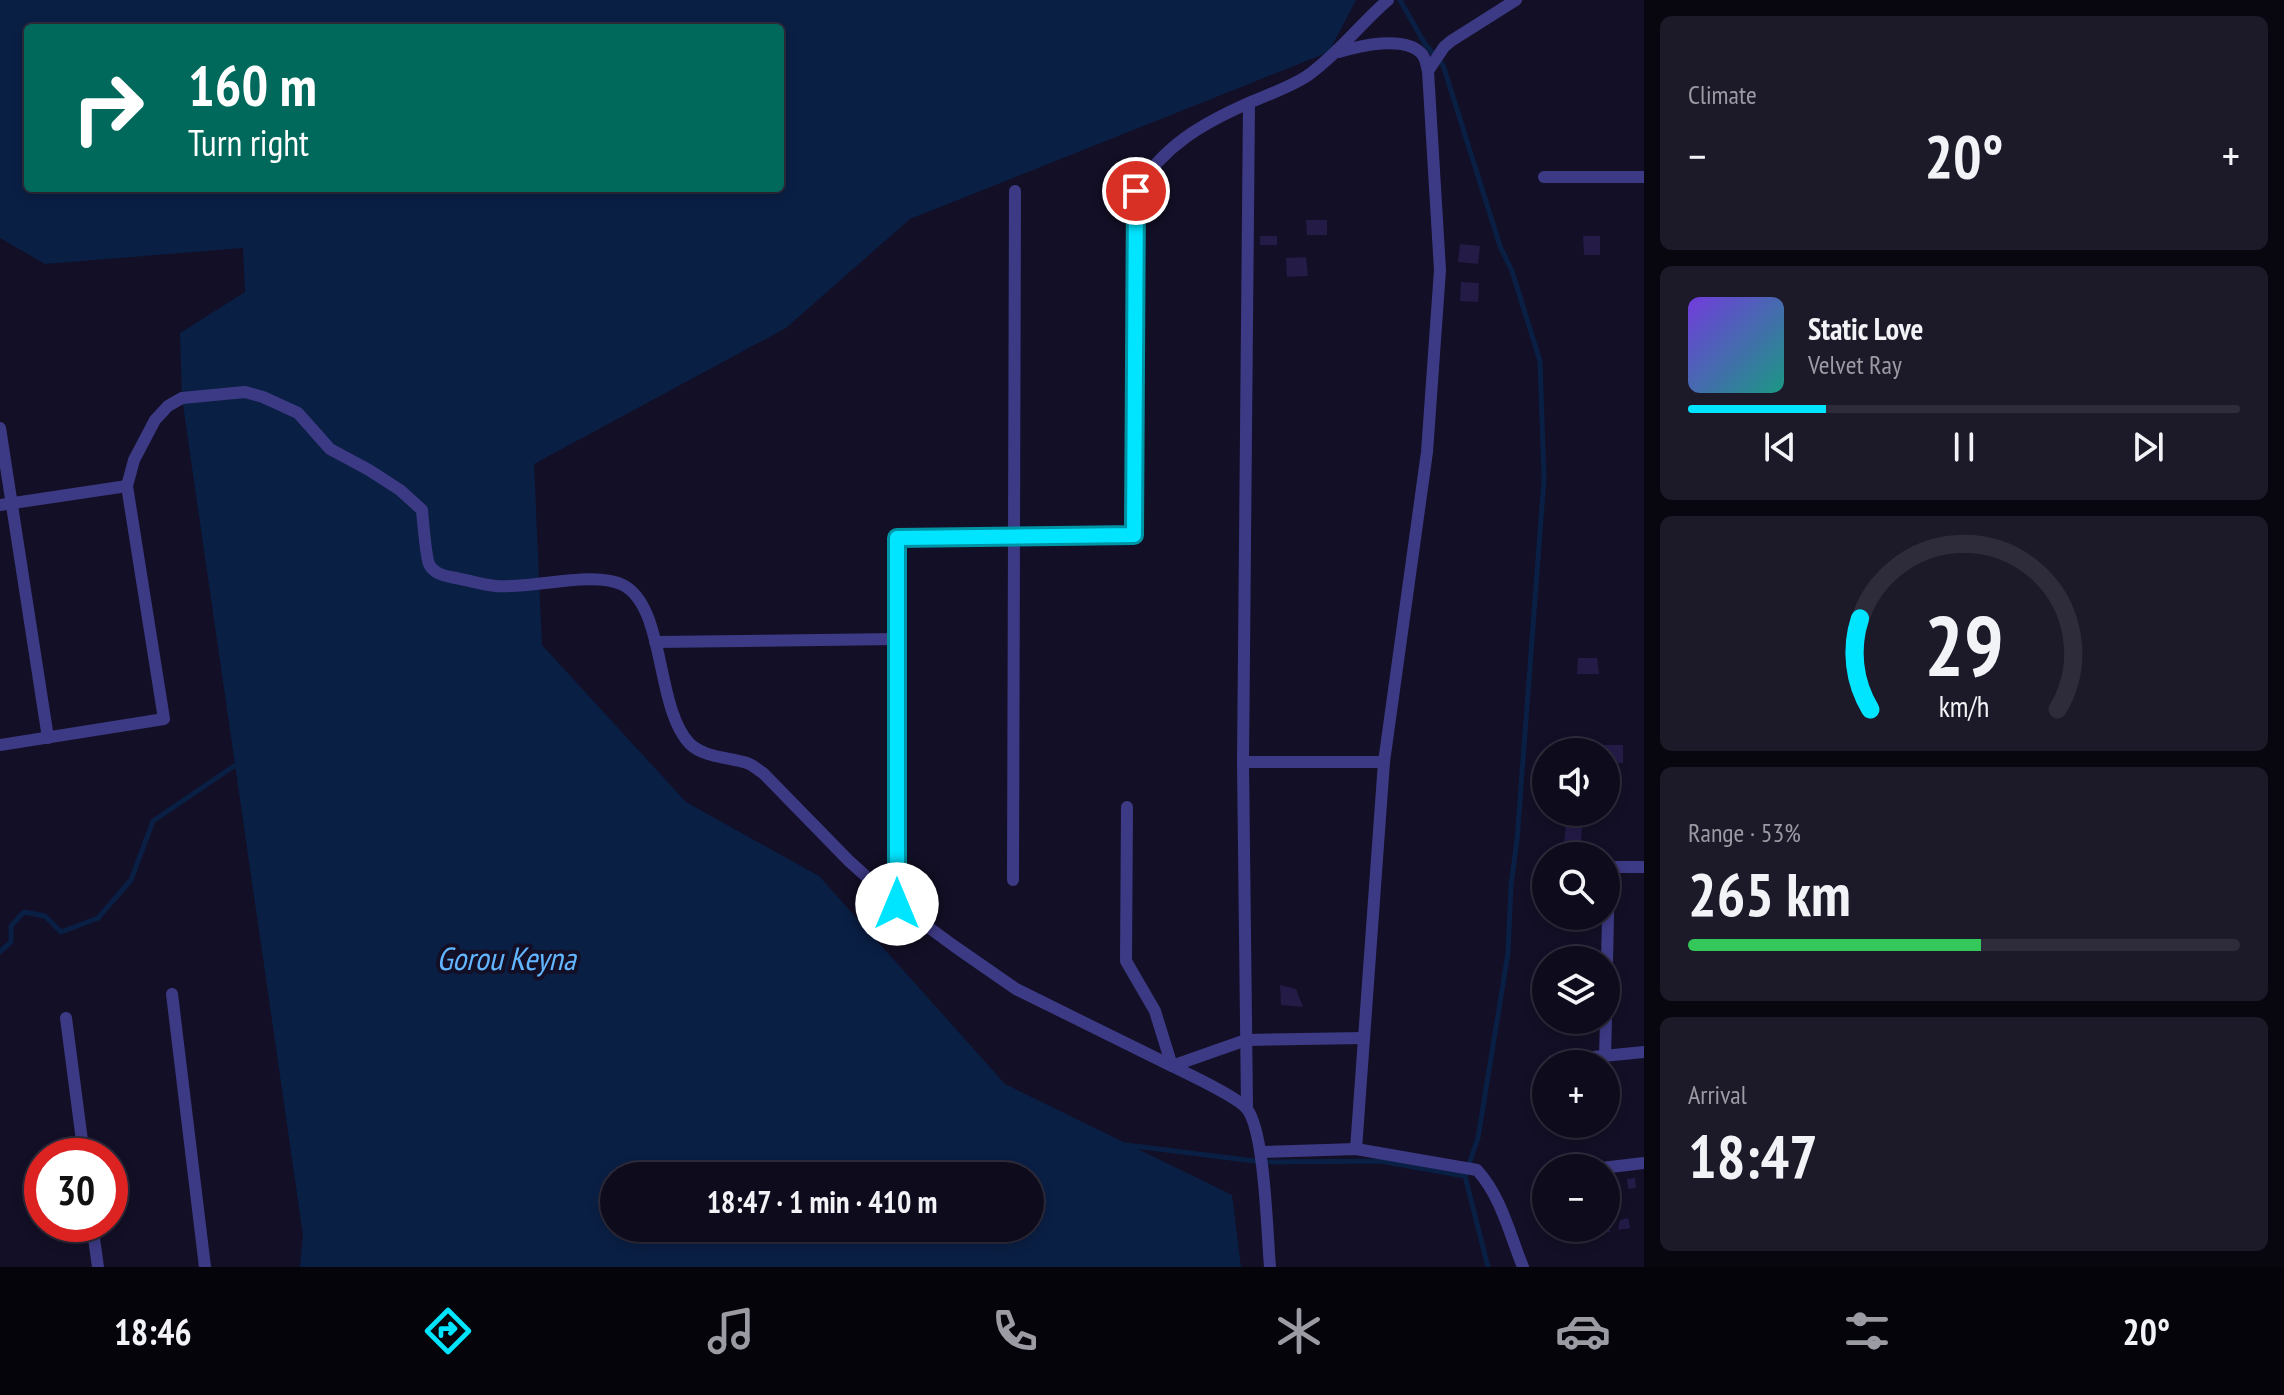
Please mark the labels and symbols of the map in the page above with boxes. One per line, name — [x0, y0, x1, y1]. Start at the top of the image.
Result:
pin — [1102, 157, 1170, 225]
position arrow — [855, 862, 939, 946]
water label: Gorou Keyna — [437, 937, 578, 979]
speed limit sign: 30 — [24, 1138, 128, 1242]

